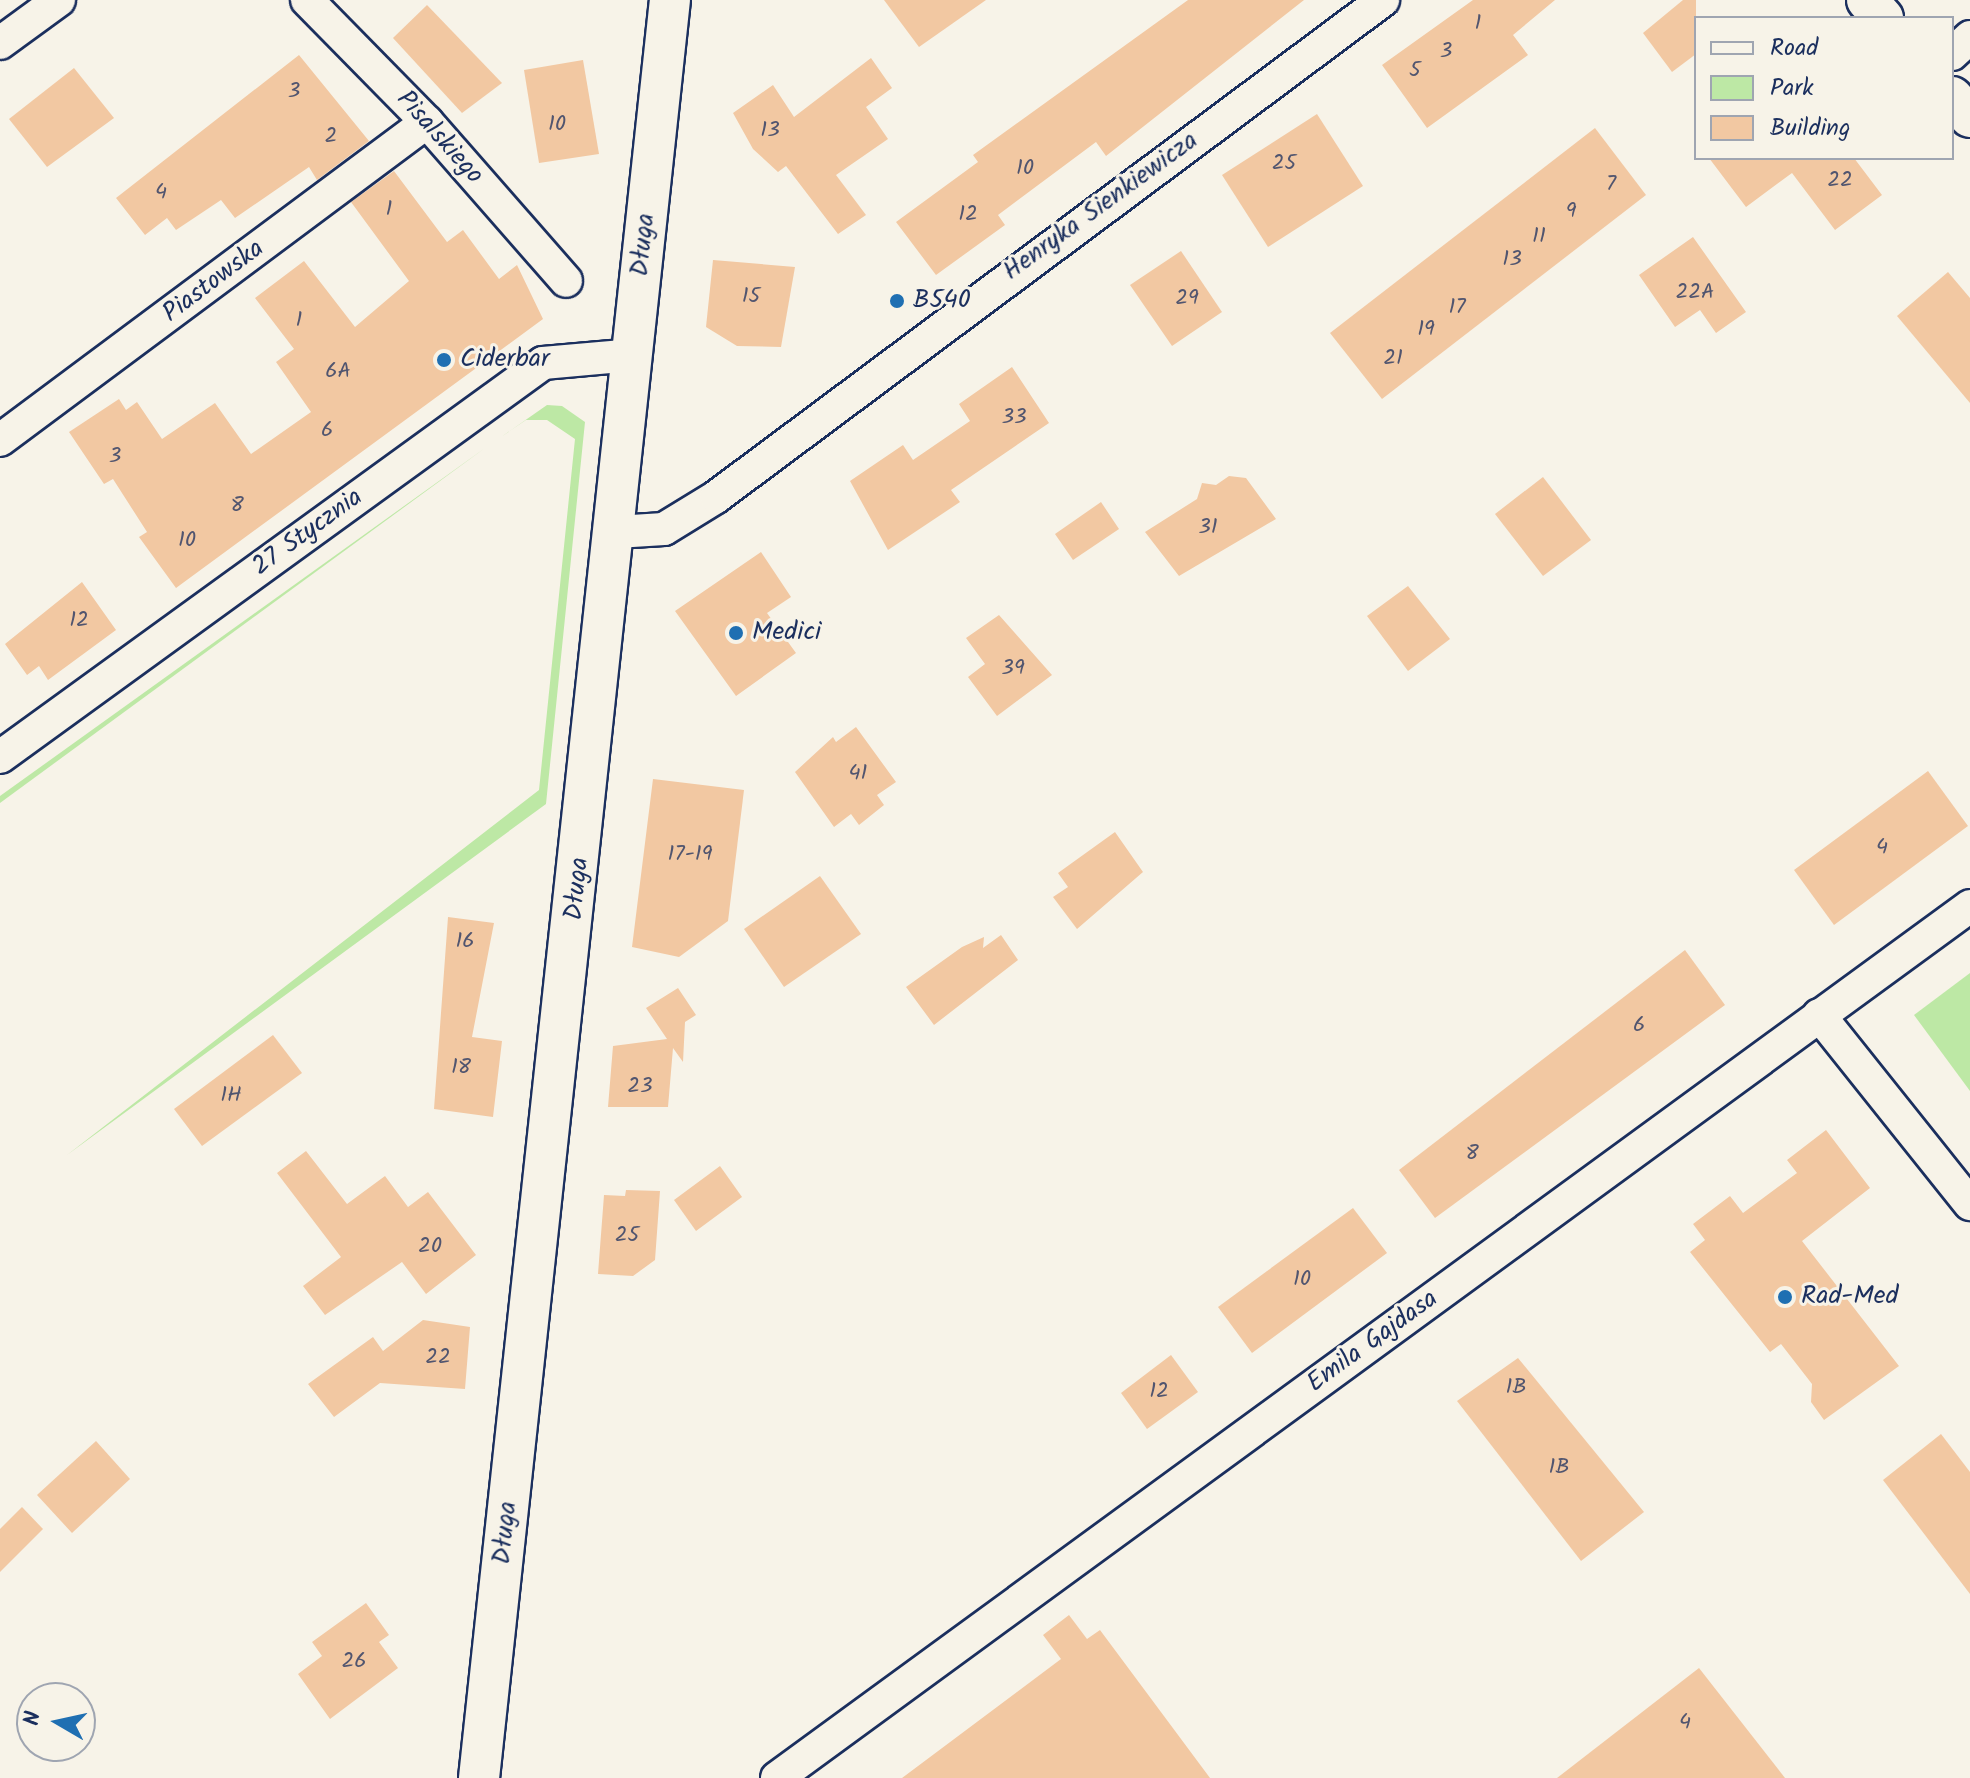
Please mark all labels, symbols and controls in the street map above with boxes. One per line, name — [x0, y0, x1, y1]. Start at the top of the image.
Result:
house number: 1 — [1475, 11, 1481, 37]
legend — [1694, 16, 1954, 160]
text: Road — [1770, 29, 1818, 68]
house number: 3 — [1440, 39, 1452, 65]
house number: 5 — [1409, 58, 1421, 84]
text: Park — [1770, 69, 1814, 108]
house number: 3 — [288, 79, 300, 105]
street label: Pisalskiego — [389, 85, 489, 191]
text: Building — [1770, 109, 1850, 148]
house number: 10 — [548, 112, 566, 138]
house number: 13 — [760, 118, 780, 144]
house number: 2 — [325, 124, 337, 150]
street label: Henryka Sienkiewicza — [998, 126, 1204, 288]
house number: 25 — [1272, 151, 1296, 177]
house number: 10 — [1016, 156, 1034, 182]
house number: 22 — [1827, 168, 1853, 194]
house number: 7 — [1606, 172, 1616, 198]
house number: 4 — [155, 180, 167, 206]
house number: 1 — [386, 197, 392, 223]
house number: 9 — [1566, 199, 1576, 225]
house number: 12 — [958, 202, 978, 228]
street label: Długa — [625, 212, 663, 278]
house number: 11 — [1532, 224, 1546, 250]
street label: Piastowska — [157, 234, 271, 330]
house number: 13 — [1502, 247, 1522, 273]
house number: 22A — [1676, 280, 1714, 306]
house number: 15 — [742, 284, 760, 310]
place label: B540 — [913, 285, 971, 317]
house number: 29 — [1175, 286, 1199, 312]
marker: B540 — [888, 292, 906, 310]
house number: 17 — [1448, 295, 1466, 321]
house number: 1 — [296, 308, 302, 334]
house number: 19 — [1417, 317, 1435, 343]
place label: Ciderbar — [460, 344, 549, 376]
house number: 21 — [1383, 346, 1403, 372]
marker: Ciderbar — [435, 351, 453, 369]
house number: 6A — [325, 359, 351, 385]
house number: 33 — [1001, 405, 1027, 431]
house number: 6 — [321, 418, 333, 444]
house number: 3 — [109, 444, 121, 470]
street label: 27 Stycznia — [247, 483, 369, 583]
house number: 8 — [230, 493, 244, 519]
house number: 31 — [1198, 515, 1218, 541]
house number: 10 — [178, 528, 196, 554]
house number: 12 — [69, 608, 89, 634]
place label: Medici — [752, 617, 821, 649]
marker: Medici — [727, 624, 745, 642]
house number: 39 — [1001, 656, 1025, 682]
house number: 41 — [848, 761, 868, 787]
house number: 4 — [1876, 835, 1888, 861]
house number: 17-19 — [668, 842, 712, 868]
street label: Długa — [559, 856, 597, 922]
house number: 16 — [455, 929, 475, 955]
house number: 6 — [1633, 1013, 1645, 1039]
house number: 18 — [451, 1055, 471, 1081]
house number: 23 — [627, 1074, 653, 1100]
house number: 1H — [220, 1083, 242, 1109]
house number: 8 — [1465, 1141, 1479, 1167]
house number: 25 — [615, 1223, 639, 1249]
house number: 20 — [418, 1234, 442, 1260]
house number: 10 — [1293, 1267, 1311, 1293]
place label: Rad-Med — [1801, 1281, 1898, 1313]
street label: Emila Gajdasa — [1301, 1284, 1445, 1400]
marker: Rad-Med — [1776, 1288, 1794, 1306]
house number: 22 — [425, 1345, 451, 1371]
house number: 1B — [1506, 1375, 1526, 1401]
house number: 12 — [1149, 1379, 1169, 1405]
house number: 1B — [1549, 1455, 1569, 1481]
street label: Długa — [487, 1500, 525, 1566]
house number: 26 — [341, 1649, 367, 1675]
north arrow — [16, 1682, 96, 1762]
text: N — [15, 1709, 52, 1728]
house number: 4 — [1679, 1710, 1691, 1736]

